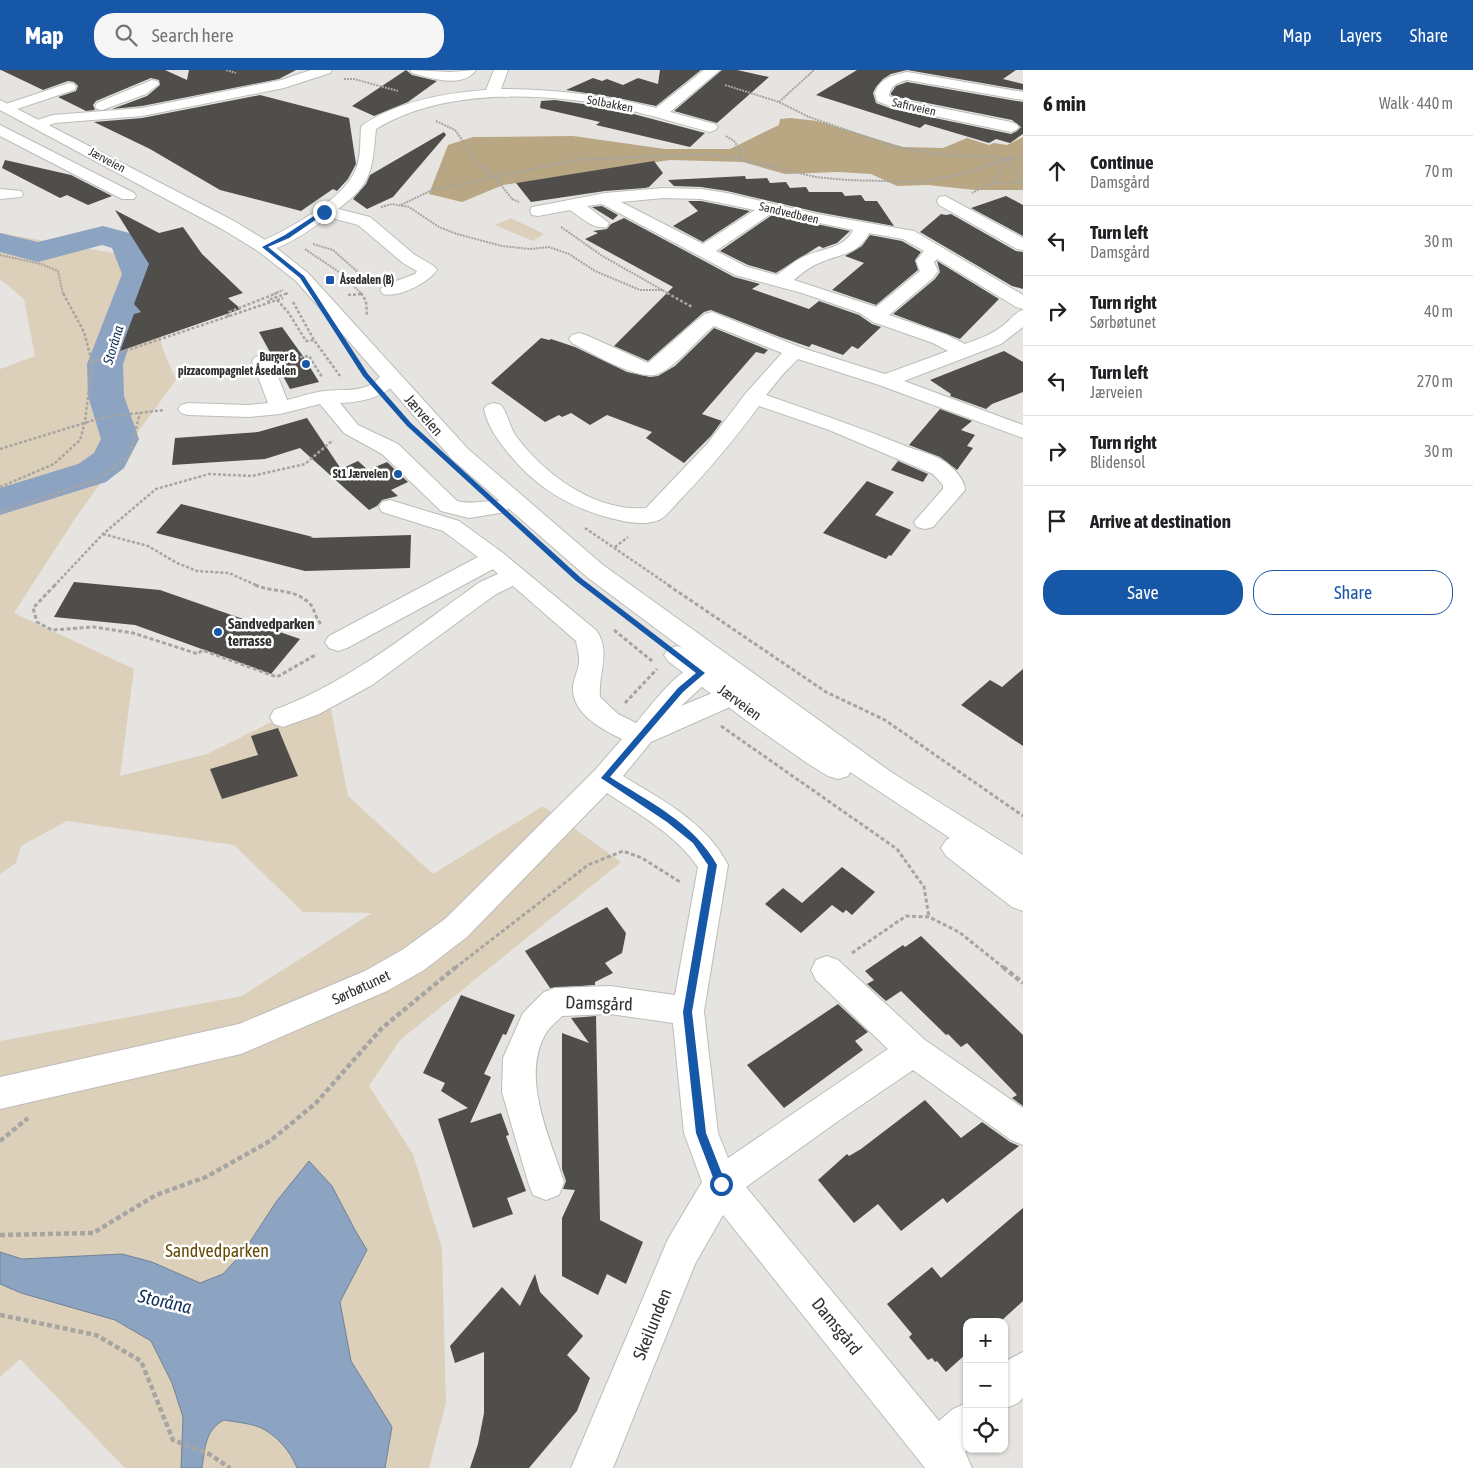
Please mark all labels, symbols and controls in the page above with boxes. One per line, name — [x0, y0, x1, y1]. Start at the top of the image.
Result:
search box — [94, 13, 444, 58]
icon: search — [112, 21, 140, 49]
text: Map — [25, 22, 64, 49]
text: Search here — [152, 24, 234, 46]
text: Map — [1282, 25, 1311, 46]
text: Layers — [1339, 25, 1382, 46]
text: Share — [1410, 25, 1448, 46]
text: 6 min — [1043, 91, 1086, 115]
street label: Solbakken — [586, 93, 634, 115]
text: Walk · 440 m — [1379, 94, 1453, 112]
street label: Safirveien — [891, 95, 937, 119]
street label: Jærveien — [86, 145, 128, 175]
text: Continue — [1090, 151, 1154, 173]
icon: ahead — [1043, 157, 1071, 185]
text: 70 m — [1424, 162, 1453, 180]
text: Damsgård — [1090, 173, 1150, 191]
street label: Sandvedbøen — [758, 199, 820, 227]
route end — [313, 201, 336, 224]
text: Turn left — [1090, 221, 1148, 243]
icon: left — [1043, 227, 1071, 255]
text: 30 m — [1424, 232, 1453, 250]
text: Damsgård — [1090, 243, 1150, 261]
place label: Åsedalen (B) — [339, 272, 394, 287]
marker: Åsedalen (B) — [324, 274, 336, 286]
text: Turn right — [1090, 291, 1157, 313]
icon: right — [1043, 297, 1071, 325]
text: 40 m — [1424, 302, 1453, 320]
text: Sørbøtunet — [1090, 313, 1156, 331]
water label: Storåna — [99, 323, 127, 367]
place label: Burger & pizzacompagniet Åsedalen — [178, 350, 297, 378]
marker: Burger & pizzacompagniet Åsedalen — [300, 358, 312, 370]
text: Turn left — [1090, 361, 1148, 383]
icon: left — [1043, 367, 1071, 395]
text: 270 m — [1417, 372, 1453, 390]
text: Jærveien — [1090, 383, 1143, 401]
street label: Jærveien — [401, 391, 447, 439]
text: Turn right — [1090, 431, 1157, 453]
icon: right — [1043, 437, 1071, 465]
text: 30 m — [1424, 442, 1453, 460]
text: Blidensol — [1090, 453, 1146, 471]
place label: St1 Jærveien — [333, 467, 388, 481]
marker: St1 Jærveien — [392, 468, 404, 480]
icon: arrive — [1043, 507, 1071, 535]
text: Arrive at destination — [1090, 510, 1231, 532]
button: Save — [1043, 570, 1243, 615]
button: Share — [1253, 570, 1453, 615]
place label: Sandvedparken terrasse — [227, 615, 314, 649]
marker: Sandvedparken terrasse — [212, 626, 224, 638]
street label: Jærveien — [715, 681, 765, 723]
street label: Sørbøtunet — [329, 966, 393, 1008]
street label: Damsgård — [565, 991, 633, 1015]
route start — [710, 1173, 733, 1196]
park label: Sandvedparken — [165, 1240, 269, 1261]
water label: Storåna — [135, 1284, 194, 1318]
street label: Skeilunden — [628, 1285, 676, 1363]
street label: Damsgård — [808, 1293, 866, 1359]
map controls — [963, 1318, 1008, 1453]
button: + — [963, 1318, 1008, 1363]
button: − — [963, 1363, 1008, 1408]
button: locate — [963, 1408, 1008, 1453]

